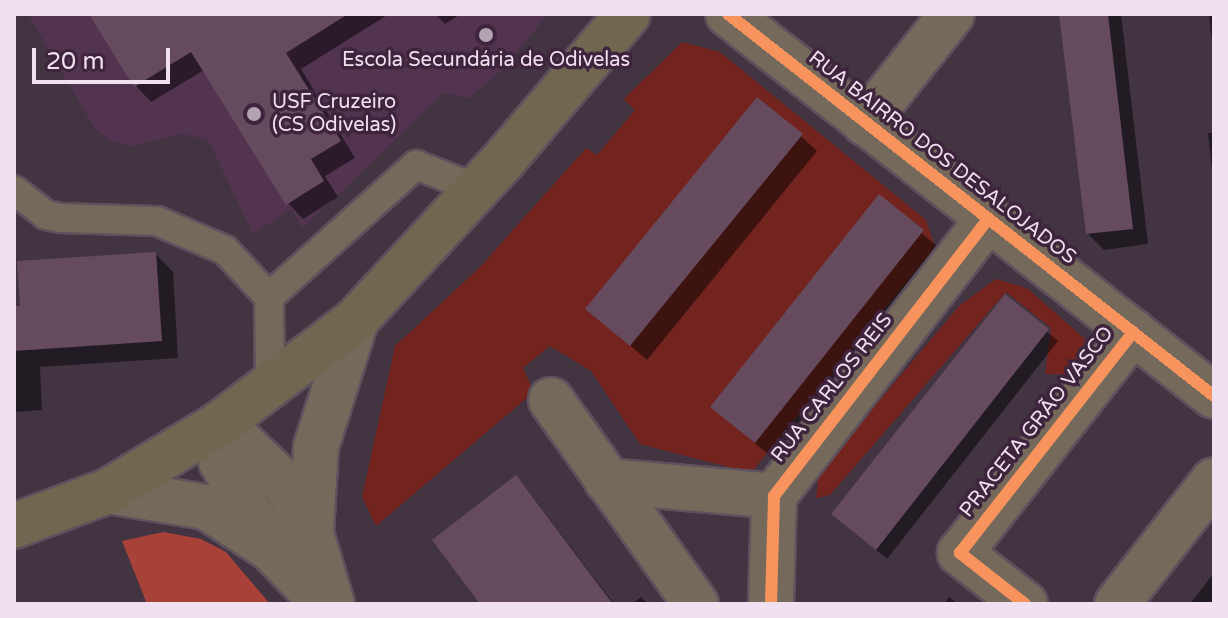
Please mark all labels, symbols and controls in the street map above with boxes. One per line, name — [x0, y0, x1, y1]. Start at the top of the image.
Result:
marker: Escola Secundária de Odivelas — [477, 26, 495, 44]
scale bar — [36, 32, 174, 82]
street label: RUA BAIRRO DOS DESALOJADOS — [804, 46, 1080, 270]
text: 20 m — [46, 47, 104, 76]
place label: Escola Secundária de Odivelas — [342, 48, 630, 72]
place label: USF Cruzeiro (CS Odivelas) — [272, 90, 396, 137]
marker: USF Cruzeiro (CS Odivelas) — [243, 103, 265, 125]
street label: RUA CARLOS REIS — [766, 309, 898, 467]
street label: PRACETA GRÃO VASCO — [955, 322, 1119, 522]

